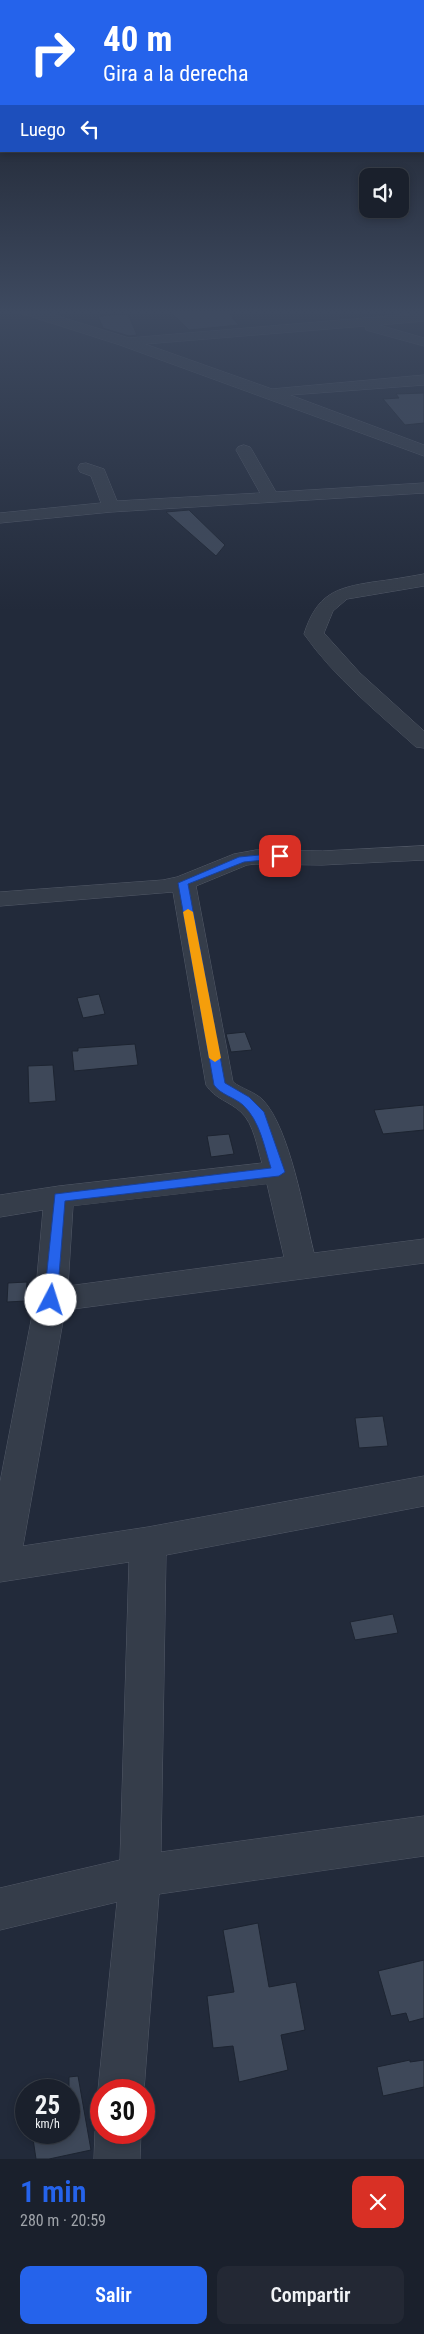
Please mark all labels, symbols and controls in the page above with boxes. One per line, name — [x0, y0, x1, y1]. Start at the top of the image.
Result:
text: 40 m — [103, 19, 172, 60]
icon: right — [20, 20, 85, 85]
text: Gira a la derecha — [103, 61, 249, 86]
icon: left — [76, 115, 104, 143]
text: Luego — [20, 118, 66, 141]
map controls — [359, 168, 409, 218]
button: sound — [359, 168, 409, 218]
pin — [259, 835, 301, 877]
icon: arrive — [266, 842, 294, 870]
position arrow — [24, 1273, 76, 1325]
speed limit sign: 30 — [90, 2079, 155, 2144]
text: 25 — [35, 2091, 60, 2120]
text: km/h — [35, 2117, 60, 2131]
text: 1 min — [20, 2174, 86, 2209]
button: close — [352, 2176, 404, 2228]
text: 280 m · 20:59 — [20, 2211, 106, 2230]
button: Salir — [20, 2266, 207, 2324]
button: Compartir — [217, 2266, 404, 2324]

